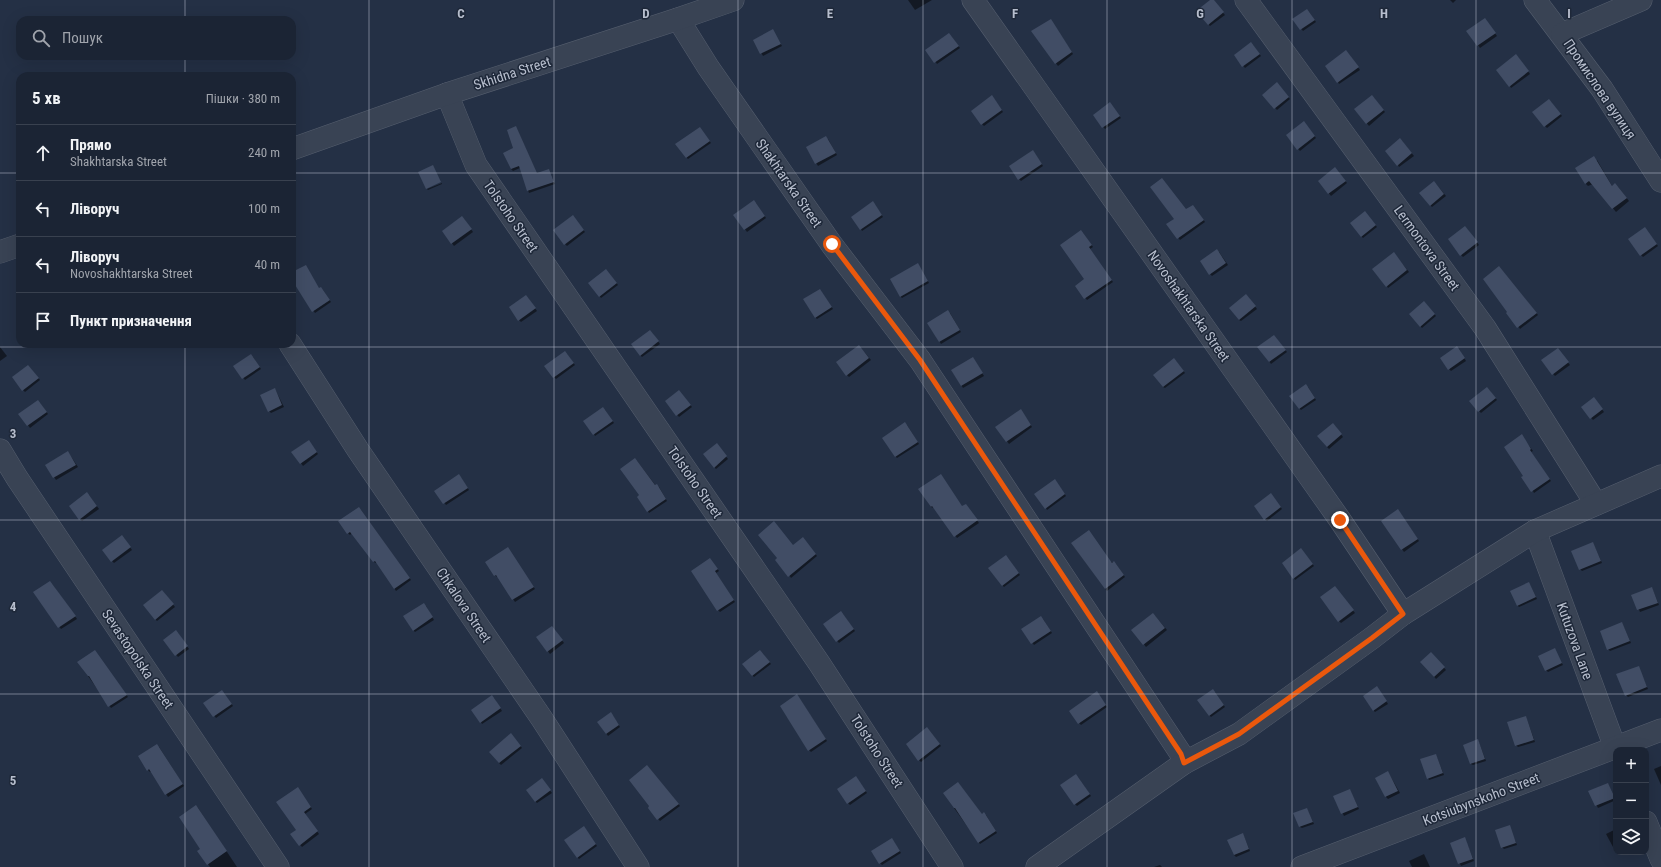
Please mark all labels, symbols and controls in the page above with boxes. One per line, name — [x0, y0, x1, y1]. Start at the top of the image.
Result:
text: C — [457, 6, 465, 21]
text: D — [642, 6, 650, 21]
text: E — [827, 6, 834, 21]
text: F — [1012, 6, 1018, 21]
text: G — [1196, 6, 1204, 21]
text: H — [1380, 6, 1388, 21]
text: I — [1567, 6, 1571, 21]
search box — [16, 16, 296, 60]
icon: search — [30, 27, 52, 49]
text: Пошук — [62, 29, 103, 47]
street label: Промислова вулиця — [1561, 36, 1639, 142]
street label: Skhidna Street — [471, 53, 553, 93]
text: 5 хв — [32, 88, 61, 108]
text: Пішки · 380 m — [206, 91, 280, 106]
text: Прямо — [70, 136, 111, 154]
street label: Shakhtarska Street — [753, 136, 825, 230]
icon: ahead — [32, 142, 54, 164]
text: 240 m — [248, 145, 280, 160]
text: Shakhtarska Street — [70, 154, 167, 169]
street label: Tolstoho Street — [480, 177, 542, 255]
icon: left — [32, 198, 54, 220]
text: Ліворуч — [70, 200, 119, 218]
text: 100 m — [248, 201, 280, 216]
street label: Lermontova Street — [1391, 202, 1463, 294]
route start — [823, 235, 841, 253]
street label: Novoshakhtarska Street — [1145, 247, 1233, 365]
text: Ліворуч — [70, 248, 119, 266]
icon: left — [32, 254, 54, 276]
text: 40 m — [254, 257, 280, 272]
text: Novoshakhtarska Street — [70, 266, 193, 281]
icon: arrive — [32, 310, 54, 332]
text: Пункт призначення — [70, 312, 192, 330]
text: 3 — [10, 426, 16, 441]
street label: Tolstoho Street — [664, 443, 726, 521]
route end — [1331, 511, 1349, 529]
street label: Chkalova Street — [433, 565, 495, 645]
text: 4 — [10, 599, 17, 614]
street label: Kutuzova Lane — [1554, 600, 1596, 682]
street label: Sevastopolska Street — [99, 606, 177, 712]
street label: Tolstoho Street — [847, 711, 907, 791]
map controls — [1613, 747, 1649, 855]
button: + — [1613, 747, 1649, 783]
street label: Kotsiubynskoho Street — [1420, 769, 1542, 829]
text: 5 — [10, 773, 17, 788]
button: − — [1613, 783, 1649, 819]
button: layers — [1613, 819, 1649, 855]

